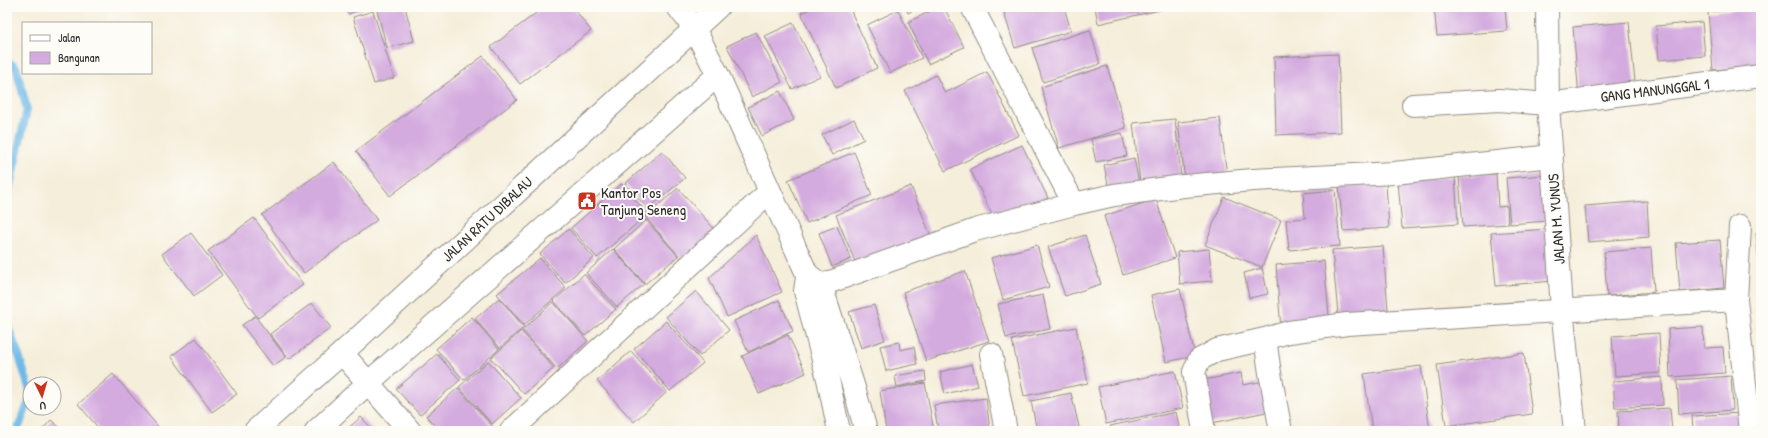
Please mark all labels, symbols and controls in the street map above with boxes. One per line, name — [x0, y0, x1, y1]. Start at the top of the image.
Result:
legend — [22, 22, 152, 74]
text: Jalan — [58, 29, 80, 46]
text: Bangunan — [58, 49, 100, 66]
street label: GANG MANUNGGAL 1 — [1599, 73, 1711, 107]
street label: JALAN RATU DIBALAU — [437, 171, 537, 267]
street label: JALAN M. YUNUS — [1542, 173, 1570, 265]
place label: Kantor Pos Tanjung Seneng — [601, 182, 686, 220]
public building icon: Kantor Pos Tanjung Seneng — [576, 190, 598, 212]
north arrow — [22, 376, 62, 416]
text: U — [39, 399, 47, 413]

